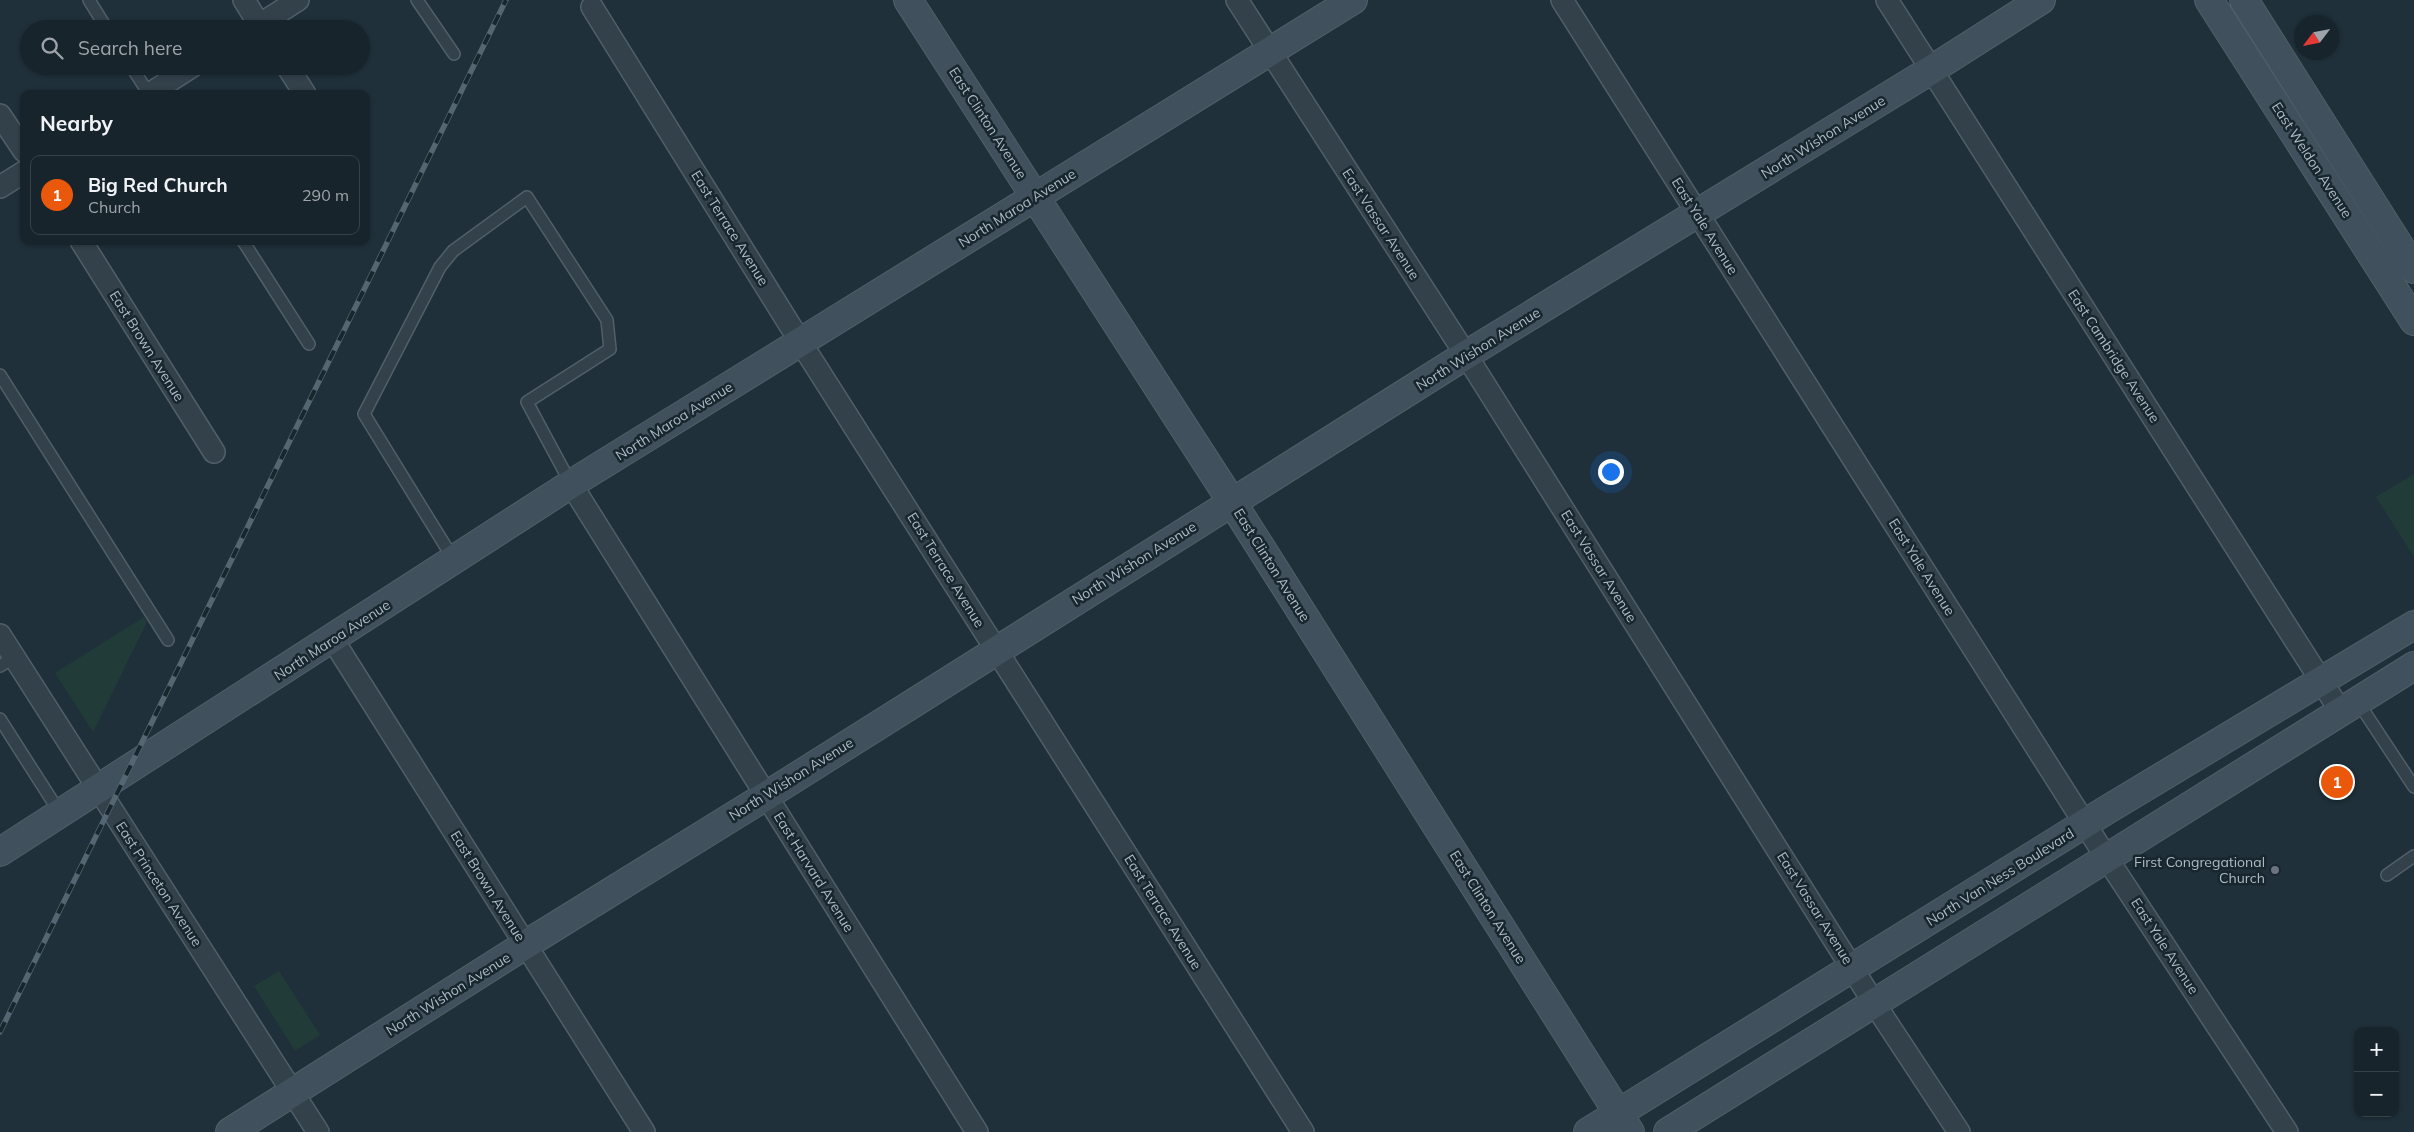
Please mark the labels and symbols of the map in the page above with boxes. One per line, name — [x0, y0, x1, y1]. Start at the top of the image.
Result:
north arrow — [2294, 15, 2339, 60]
street label: East Clinton Avenue — [945, 64, 1031, 182]
street label: North Wishon Avenue — [1757, 91, 1889, 183]
street label: East Weldon Avenue — [2268, 99, 2356, 221]
street label: North Maroa Avenue — [955, 165, 1079, 251]
street label: East Vassar Avenue — [1338, 165, 1424, 283]
street label: East Terrace Avenue — [687, 167, 773, 289]
street label: East Yale Avenue — [1668, 174, 1742, 278]
street label: East Cambridge Avenue — [2064, 286, 2164, 426]
street label: East Brown Avenue — [106, 287, 188, 405]
street label: North Wishon Avenue — [1412, 303, 1544, 395]
street label: North Maroa Avenue — [612, 378, 736, 464]
your location — [1598, 459, 1624, 485]
street label: East Clinton Avenue — [1230, 505, 1314, 625]
street label: East Vassar Avenue — [1557, 506, 1641, 626]
street label: East Terrace Avenue — [903, 509, 989, 631]
street label: East Yale Avenue — [1885, 515, 1959, 619]
street label: North Wishon Avenue — [1068, 517, 1200, 609]
street label: North Maroa Avenue — [271, 596, 393, 684]
street label: North Wishon Avenue — [725, 733, 857, 825]
pin: 1 — [2321, 763, 2353, 801]
street label: East Harvard Avenue — [770, 809, 858, 935]
street label: East Princeton Avenue — [112, 818, 206, 950]
street label: North Van Ness Boulevard — [1923, 824, 2077, 930]
street label: East Brown Avenue — [447, 827, 529, 945]
street label: East Clinton Avenue — [1446, 847, 1530, 967]
street label: East Vassar Avenue — [1773, 848, 1857, 968]
street label: East Terrace Avenue — [1120, 851, 1206, 973]
place label: First Congregational Church — [2134, 853, 2265, 887]
marker: First Congregational Church — [2269, 864, 2281, 876]
street label: East Yale Avenue — [2127, 894, 2203, 998]
street label: North Wishon Avenue — [382, 948, 514, 1040]

